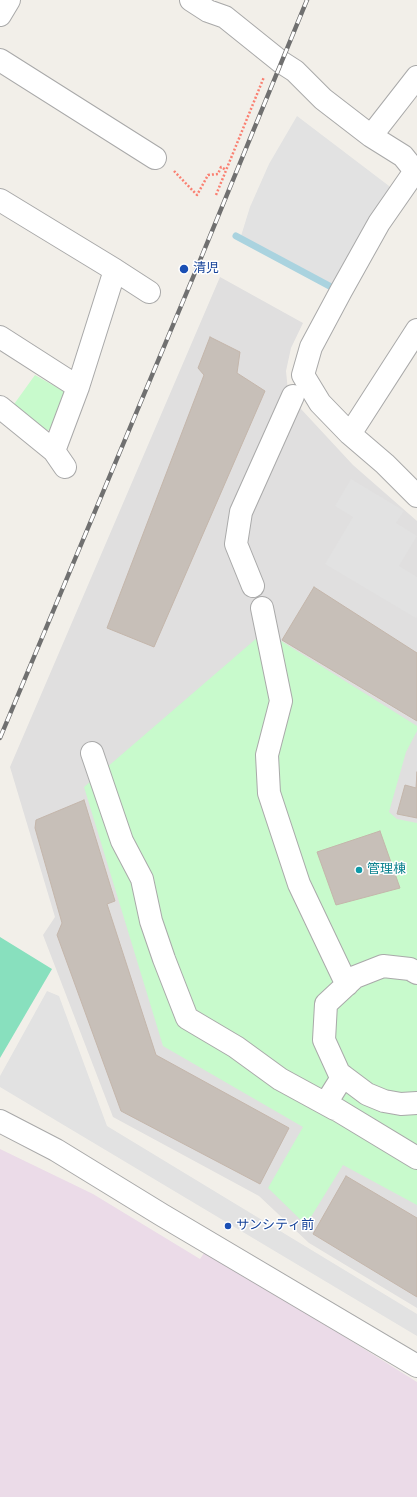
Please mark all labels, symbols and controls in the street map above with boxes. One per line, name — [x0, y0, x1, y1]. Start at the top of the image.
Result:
place label: 清児 — [193, 261, 219, 277]
marker: 清児 — [178, 263, 190, 275]
place label: 管理棟 — [367, 862, 406, 878]
marker: 管理棟 — [354, 865, 364, 875]
place label: サンシティ前 — [236, 1218, 314, 1234]
marker: サンシティ前 — [223, 1221, 233, 1231]

